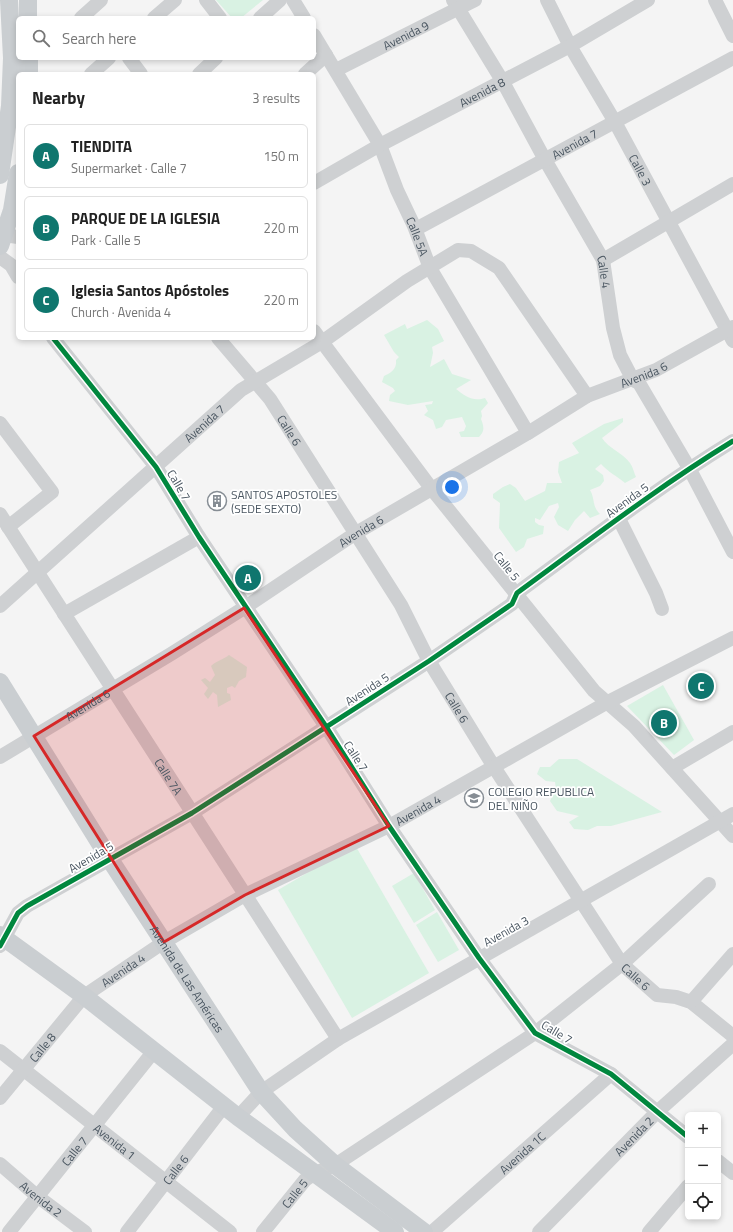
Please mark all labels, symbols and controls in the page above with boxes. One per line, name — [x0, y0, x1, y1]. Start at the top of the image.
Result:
street label: Avenida 9 — [379, 15, 432, 55]
search box — [16, 16, 316, 60]
icon: search — [30, 27, 52, 49]
text: Search here — [62, 27, 136, 50]
street label: Avenida 8 — [456, 72, 508, 112]
text: Nearby — [32, 85, 85, 111]
text: 3 results — [252, 88, 300, 108]
street label: Avenida 7 — [548, 123, 601, 164]
text: TIENDITA — [71, 135, 132, 158]
text: A — [42, 146, 50, 166]
text: 150 m — [263, 146, 299, 166]
street label: Calle 3 — [624, 150, 657, 189]
text: Supermarket · Calle 7 — [71, 158, 187, 178]
text: PARQUE DE LA IGLESIA — [71, 207, 220, 230]
street label: Calle 5A — [401, 213, 434, 258]
text: B — [42, 218, 50, 238]
text: 220 m — [263, 218, 299, 238]
text: Park · Calle 5 — [71, 230, 141, 250]
street label: Calle 4 — [592, 251, 617, 290]
text: Iglesia Santos Apóstoles — [71, 279, 229, 302]
text: C — [42, 290, 50, 310]
text: 220 m — [263, 290, 299, 310]
text: Church · Avenida 4 — [71, 302, 171, 322]
street label: Avenida 6 — [617, 356, 671, 392]
street label: Avenida 7 — [179, 400, 229, 447]
street label: Calle 6 — [273, 411, 307, 450]
street label: Calle 7 — [162, 466, 196, 504]
your location — [442, 477, 462, 497]
street label: Avenida 5 — [601, 478, 653, 522]
place label: SANTOS APOSTOLES (SEDE SEXTO) — [231, 485, 337, 518]
building icon: SANTOS APOSTOLES (SEDE SEXTO) — [206, 490, 228, 512]
street label: Avenida 6 — [335, 510, 387, 552]
street label: Calle 5 — [489, 547, 525, 585]
pin: A — [235, 563, 261, 593]
street label: Avenida 5 — [341, 667, 393, 710]
pin: C — [688, 671, 714, 701]
street label: Avenida 6 — [61, 683, 114, 725]
street label: Calle 6 — [440, 688, 474, 727]
pin: B — [651, 708, 677, 738]
street label: Calle 7 — [339, 737, 373, 775]
street label: Calle 7A — [150, 754, 188, 799]
place label: COLEGIO REPUBLICA DEL NIÑO — [488, 782, 594, 815]
school or university icon: COLEGIO REPUBLICA DEL NIÑO — [463, 787, 485, 809]
street label: Avenida 4 — [392, 789, 444, 830]
street label: Avenida 5 — [65, 836, 117, 878]
street label: Avenida 3 — [480, 911, 532, 951]
street label: Avenida de Las Américas — [145, 921, 230, 1037]
street label: Avenida 4 — [97, 948, 149, 992]
street label: Calle 6 — [617, 958, 655, 995]
street label: Calle 7 — [538, 1015, 576, 1049]
street label: Calle 8 — [24, 1028, 60, 1066]
street label: Avenida 2 — [610, 1111, 658, 1160]
map controls — [685, 1112, 721, 1220]
button: + — [685, 1112, 721, 1148]
street label: Avenida 1 — [89, 1119, 140, 1164]
street label: Avenida 1C — [495, 1127, 550, 1178]
street label: Calle 7 — [56, 1132, 92, 1170]
button: − — [685, 1148, 721, 1184]
street label: Calle 6 — [157, 1150, 193, 1188]
street label: Calle 5 — [276, 1174, 313, 1212]
street label: Avenida 2 — [16, 1176, 67, 1222]
button: locate — [685, 1184, 721, 1220]

